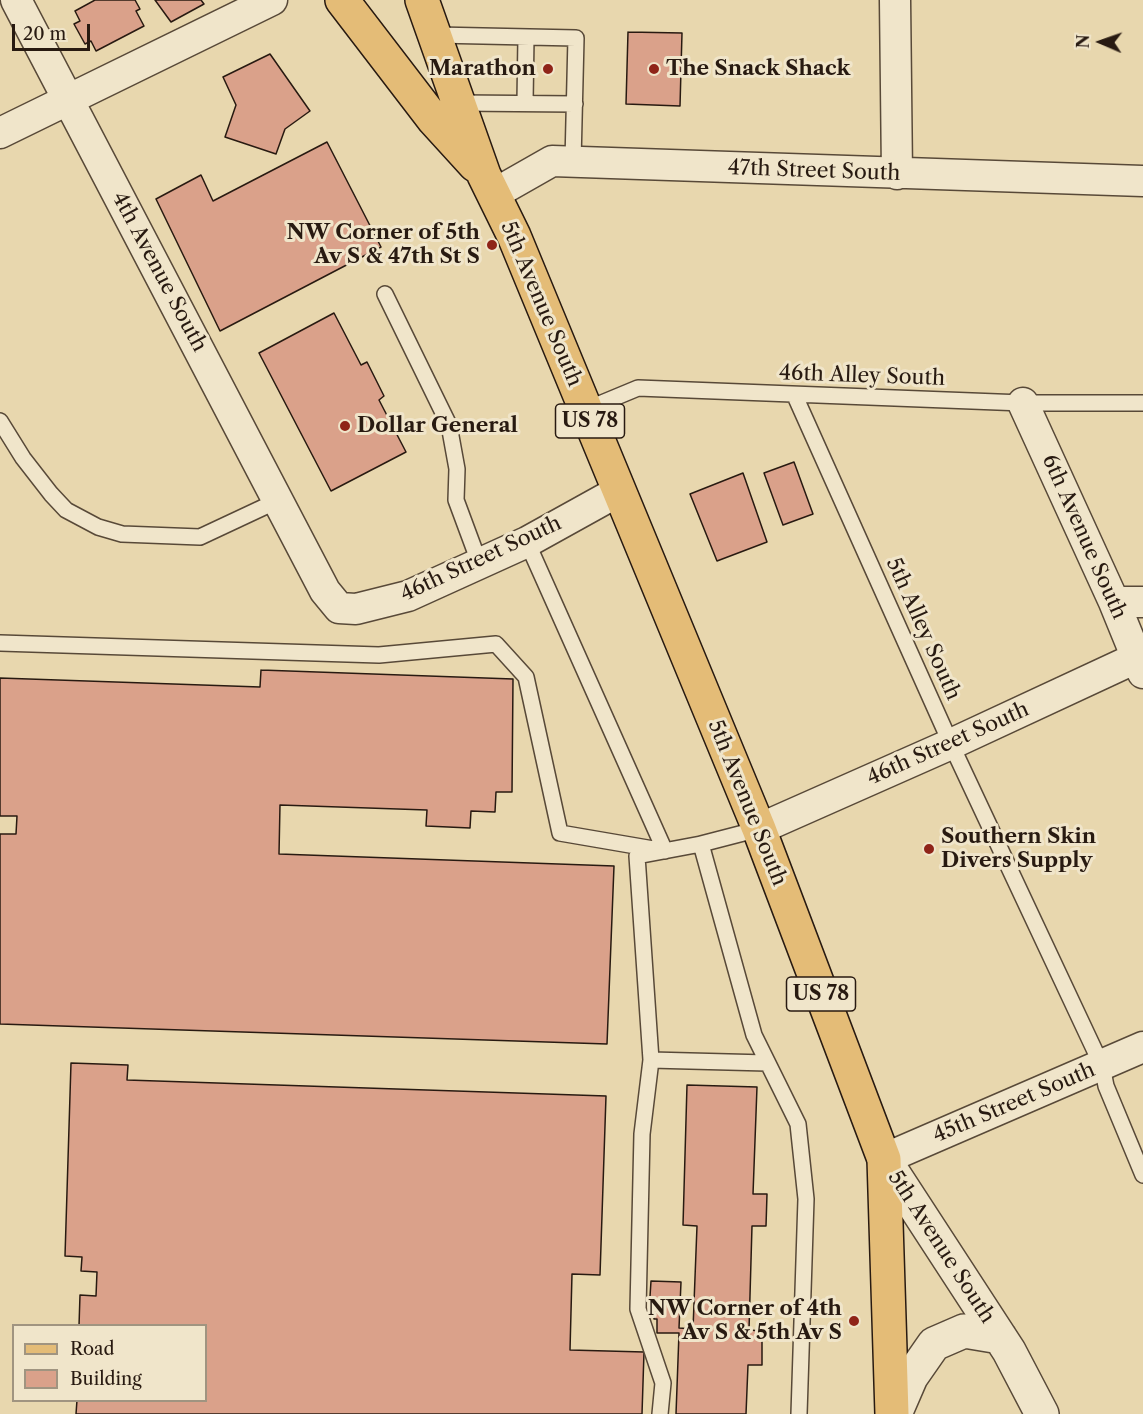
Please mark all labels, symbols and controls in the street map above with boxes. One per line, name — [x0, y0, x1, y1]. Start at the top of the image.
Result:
scale bar — [15, 12, 93, 50]
north arrow — [1071, 12, 1131, 72]
text: 20 m — [23, 23, 66, 45]
text: N — [1073, 34, 1093, 49]
place label: Marathon — [429, 56, 536, 82]
place label: The Snack Shack — [666, 56, 850, 82]
marker: Marathon — [541, 62, 555, 76]
marker: The Snack Shack — [647, 62, 661, 76]
street label: 47th Street South — [727, 155, 901, 187]
street label: 4th Avenue South — [106, 188, 212, 356]
street label: 5th Avenue South — [495, 218, 587, 390]
place label: NW Corner of 5th Av S & 47th St S — [287, 220, 480, 270]
marker: NW Corner of 5th Av S & 47th St S — [485, 238, 499, 252]
street label: 46th Alley South — [779, 361, 945, 391]
road number: US 78 — [556, 404, 624, 438]
place label: Dollar General — [357, 413, 518, 439]
marker: Dollar General — [338, 419, 352, 433]
street label: 6th Avenue South — [1036, 451, 1132, 623]
street label: 46th Street South — [397, 511, 565, 607]
street label: 5th Alley South — [880, 554, 966, 704]
street label: 46th Street South — [863, 697, 1033, 791]
street label: 5th Avenue South — [702, 716, 792, 890]
place label: Southern Skin Divers Supply — [941, 824, 1096, 874]
marker: Southern Skin Divers Supply — [922, 842, 936, 856]
road number: US 78 — [786, 977, 856, 1011]
street label: 45th Street South — [929, 1057, 1099, 1149]
street label: 5th Avenue South — [882, 1166, 1000, 1328]
place label: NW Corner of 4th Av S & 5th Av S — [648, 1296, 842, 1346]
marker: NW Corner of 4th Av S & 5th Av S — [847, 1314, 861, 1328]
legend — [12, 1324, 207, 1402]
text: Road — [70, 1338, 115, 1360]
text: Building — [70, 1368, 142, 1390]

